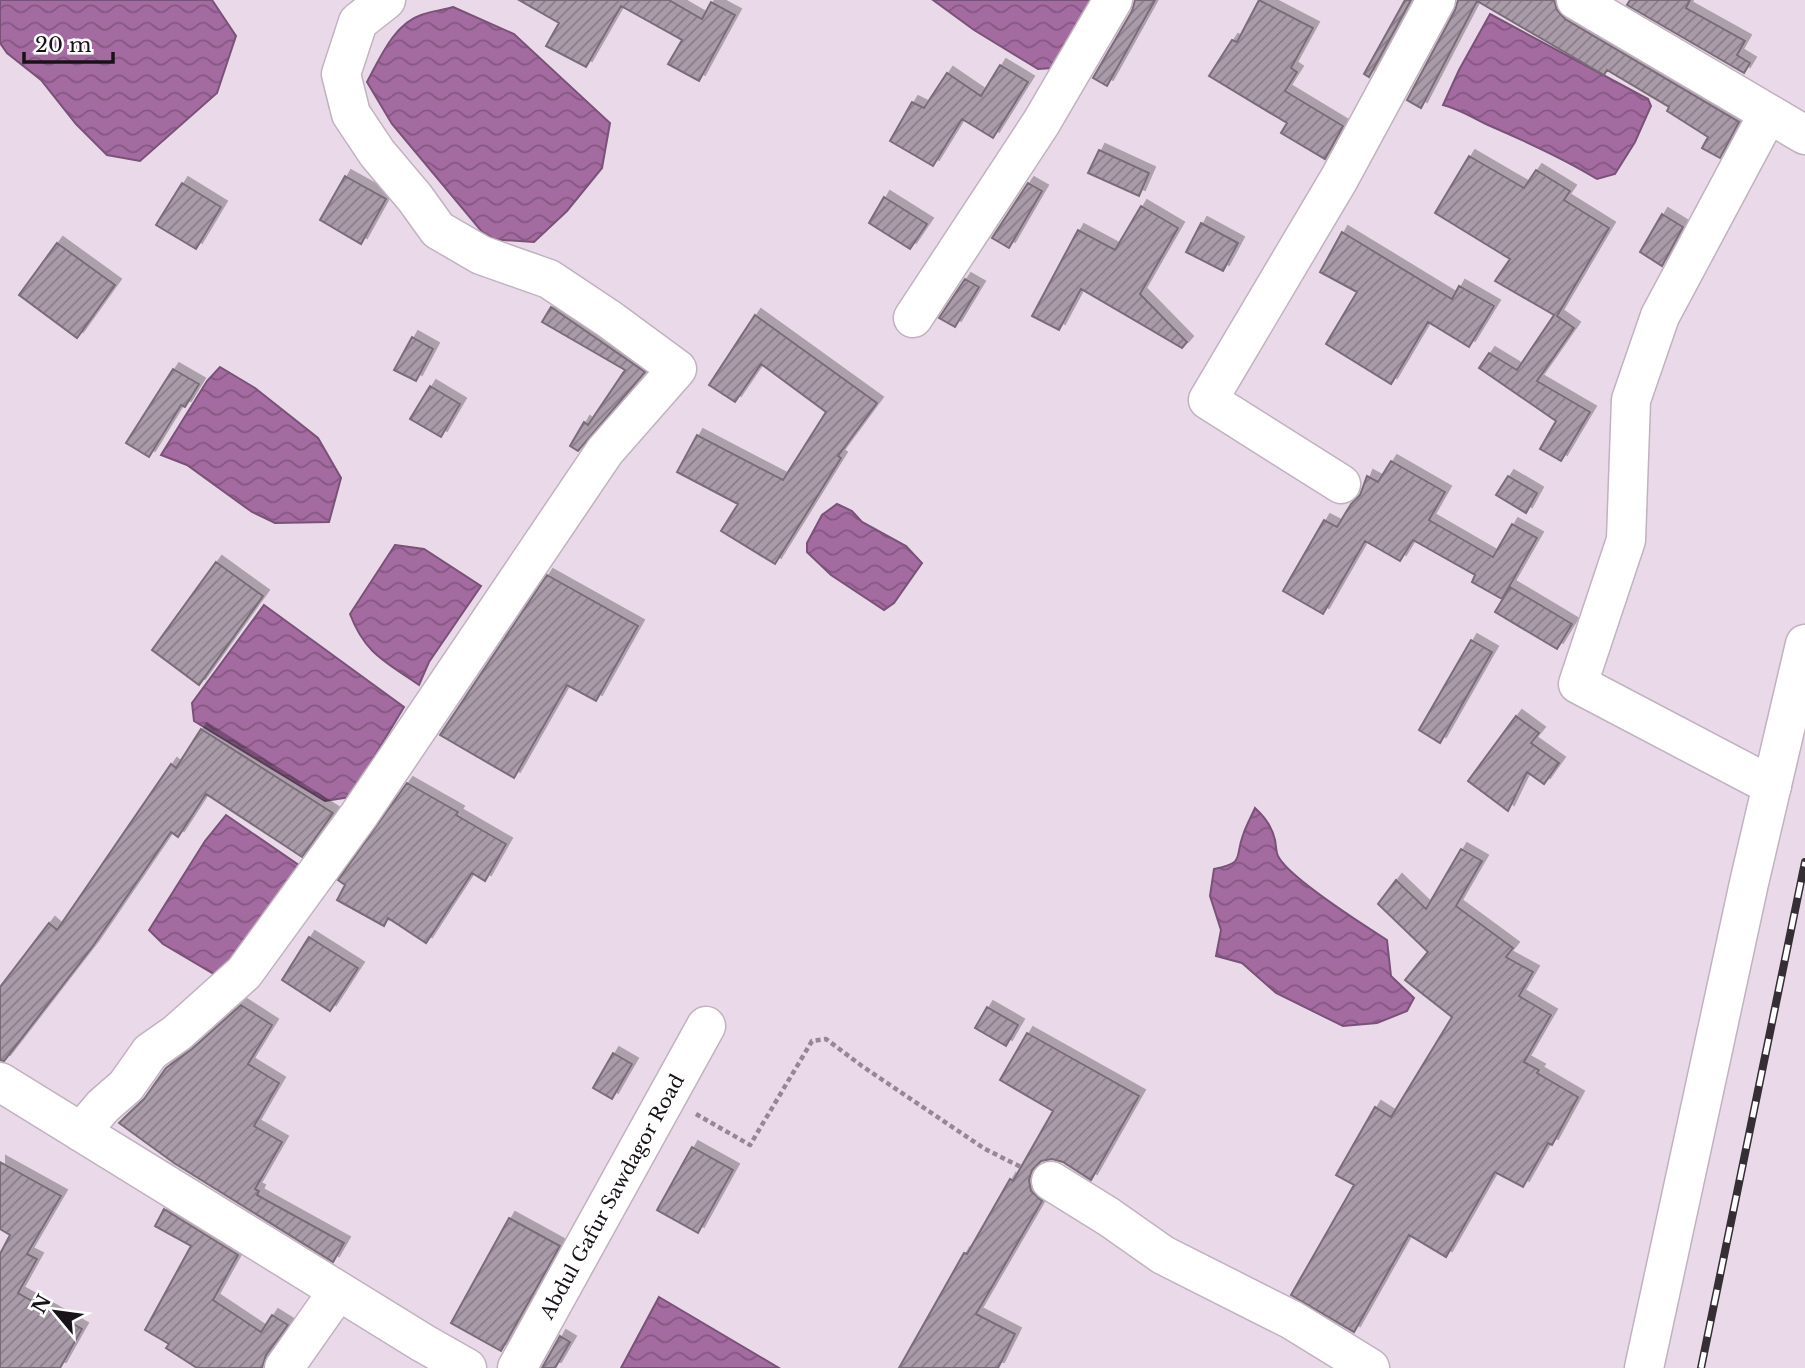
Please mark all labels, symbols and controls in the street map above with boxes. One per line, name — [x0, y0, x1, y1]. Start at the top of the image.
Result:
scale bar — [24, 21, 114, 65]
text: 20 m — [35, 32, 92, 58]
street label: Abdul Gafur Sawdagor Road — [535, 1070, 689, 1324]
north arrow — [21, 1277, 91, 1347]
text: N — [27, 1290, 56, 1317]

